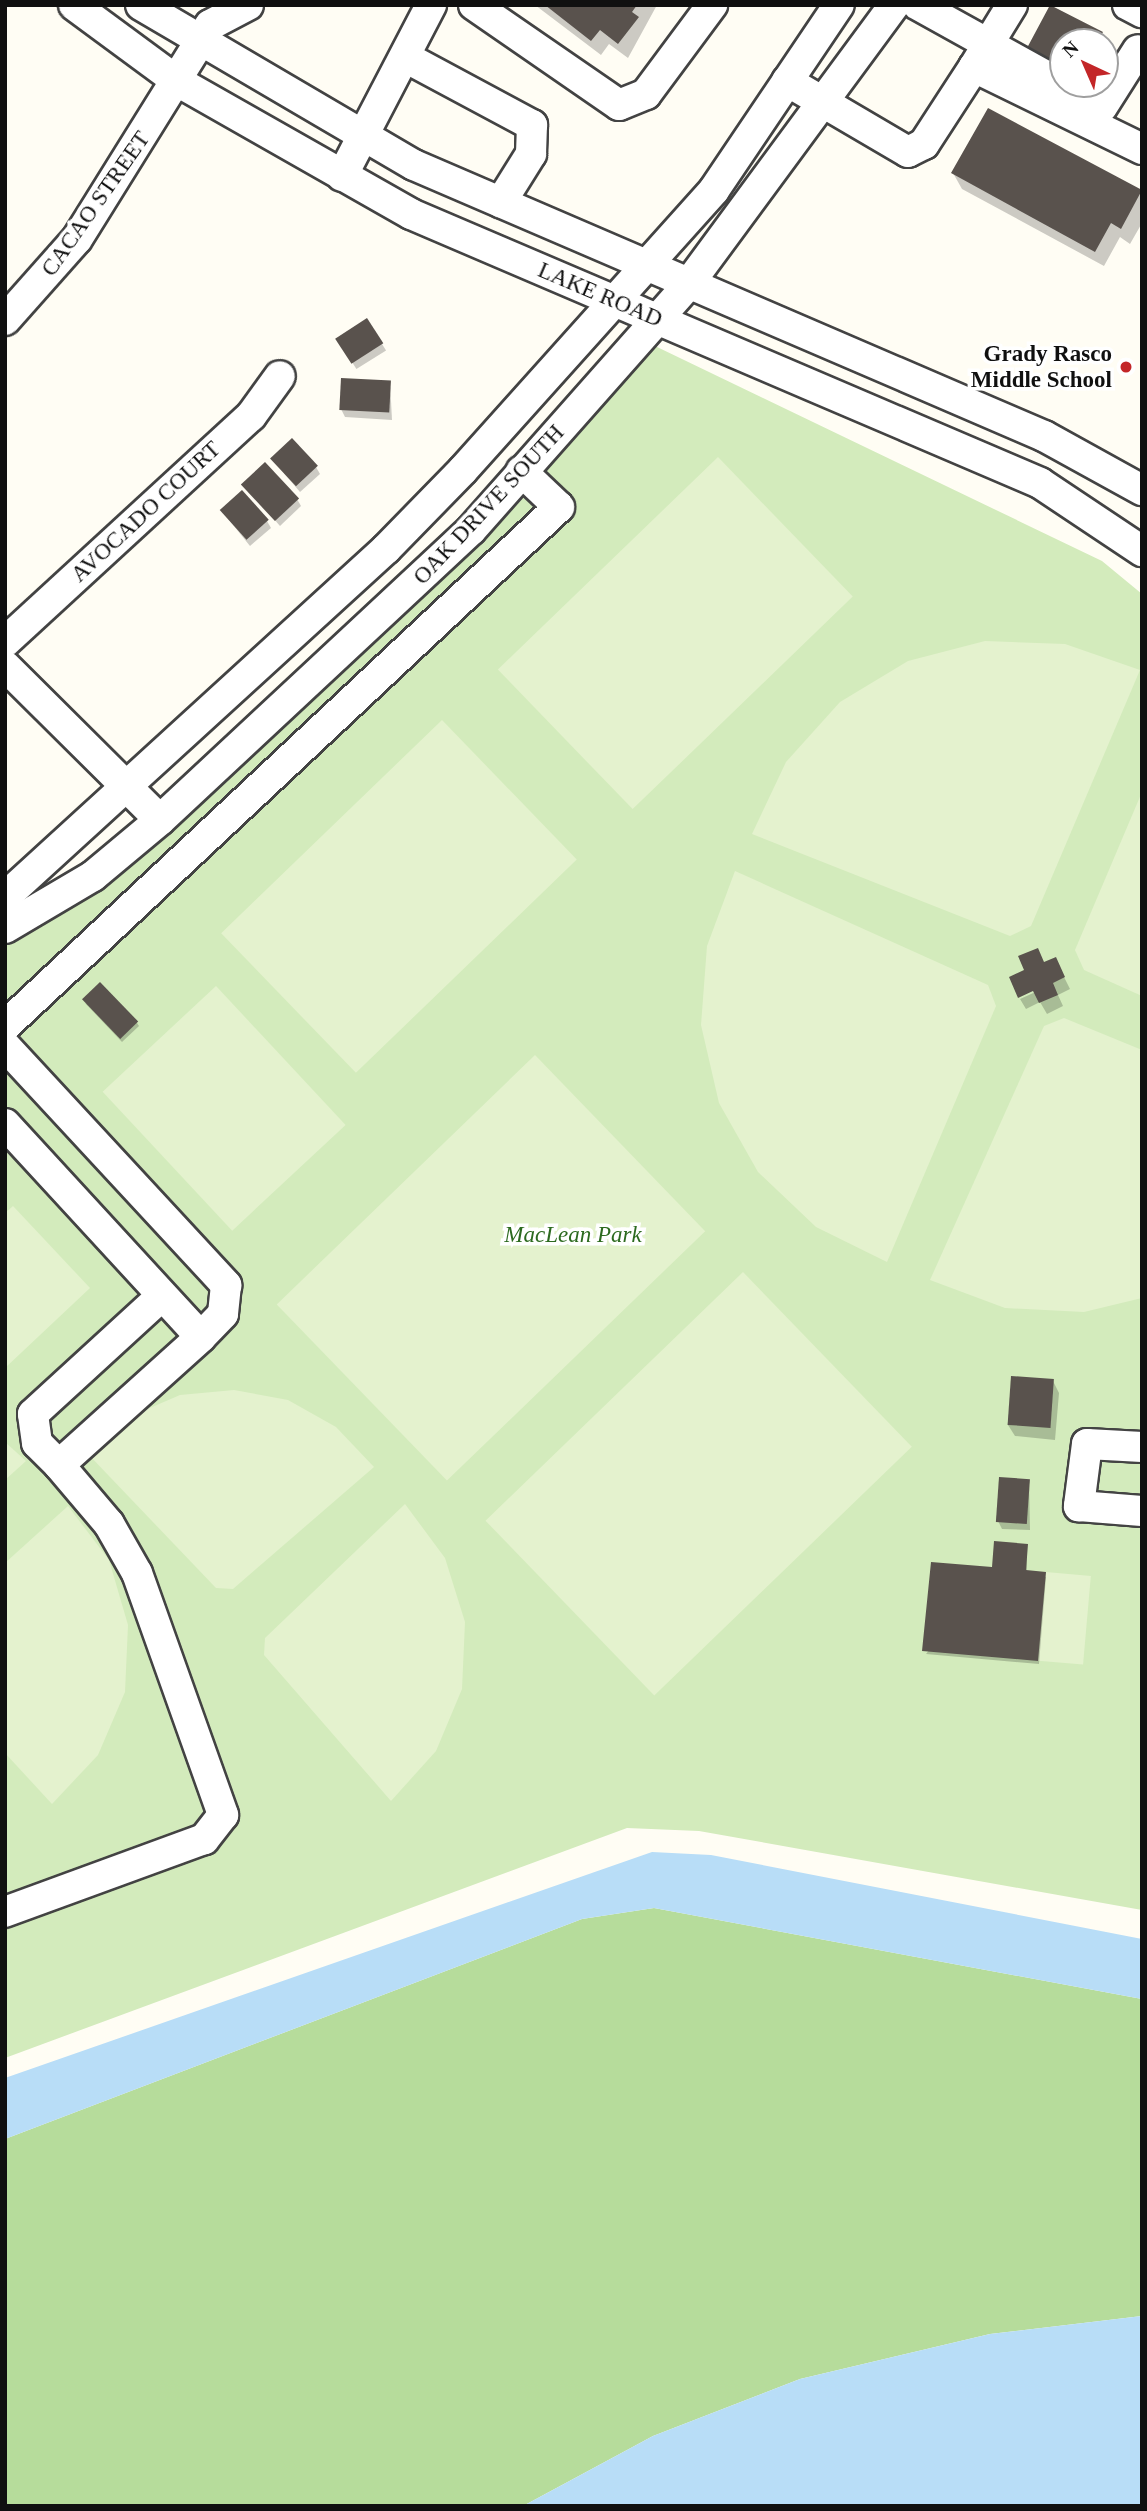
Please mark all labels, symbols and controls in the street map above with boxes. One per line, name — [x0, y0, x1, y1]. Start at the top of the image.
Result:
north arrow — [1049, 28, 1119, 98]
text: N — [1058, 37, 1083, 61]
street label: CACAO STREET — [36, 126, 156, 282]
street label: LAKE ROAD — [534, 256, 666, 334]
place label: Grady Rasco Middle School — [971, 340, 1112, 394]
marker: Grady Rasco Middle School — [1118, 359, 1134, 375]
street label: OAK DRIVE SOUTH — [408, 419, 570, 591]
street label: AVOCADO COURT — [66, 436, 226, 588]
park label: MacLean Park — [504, 1221, 642, 1249]

